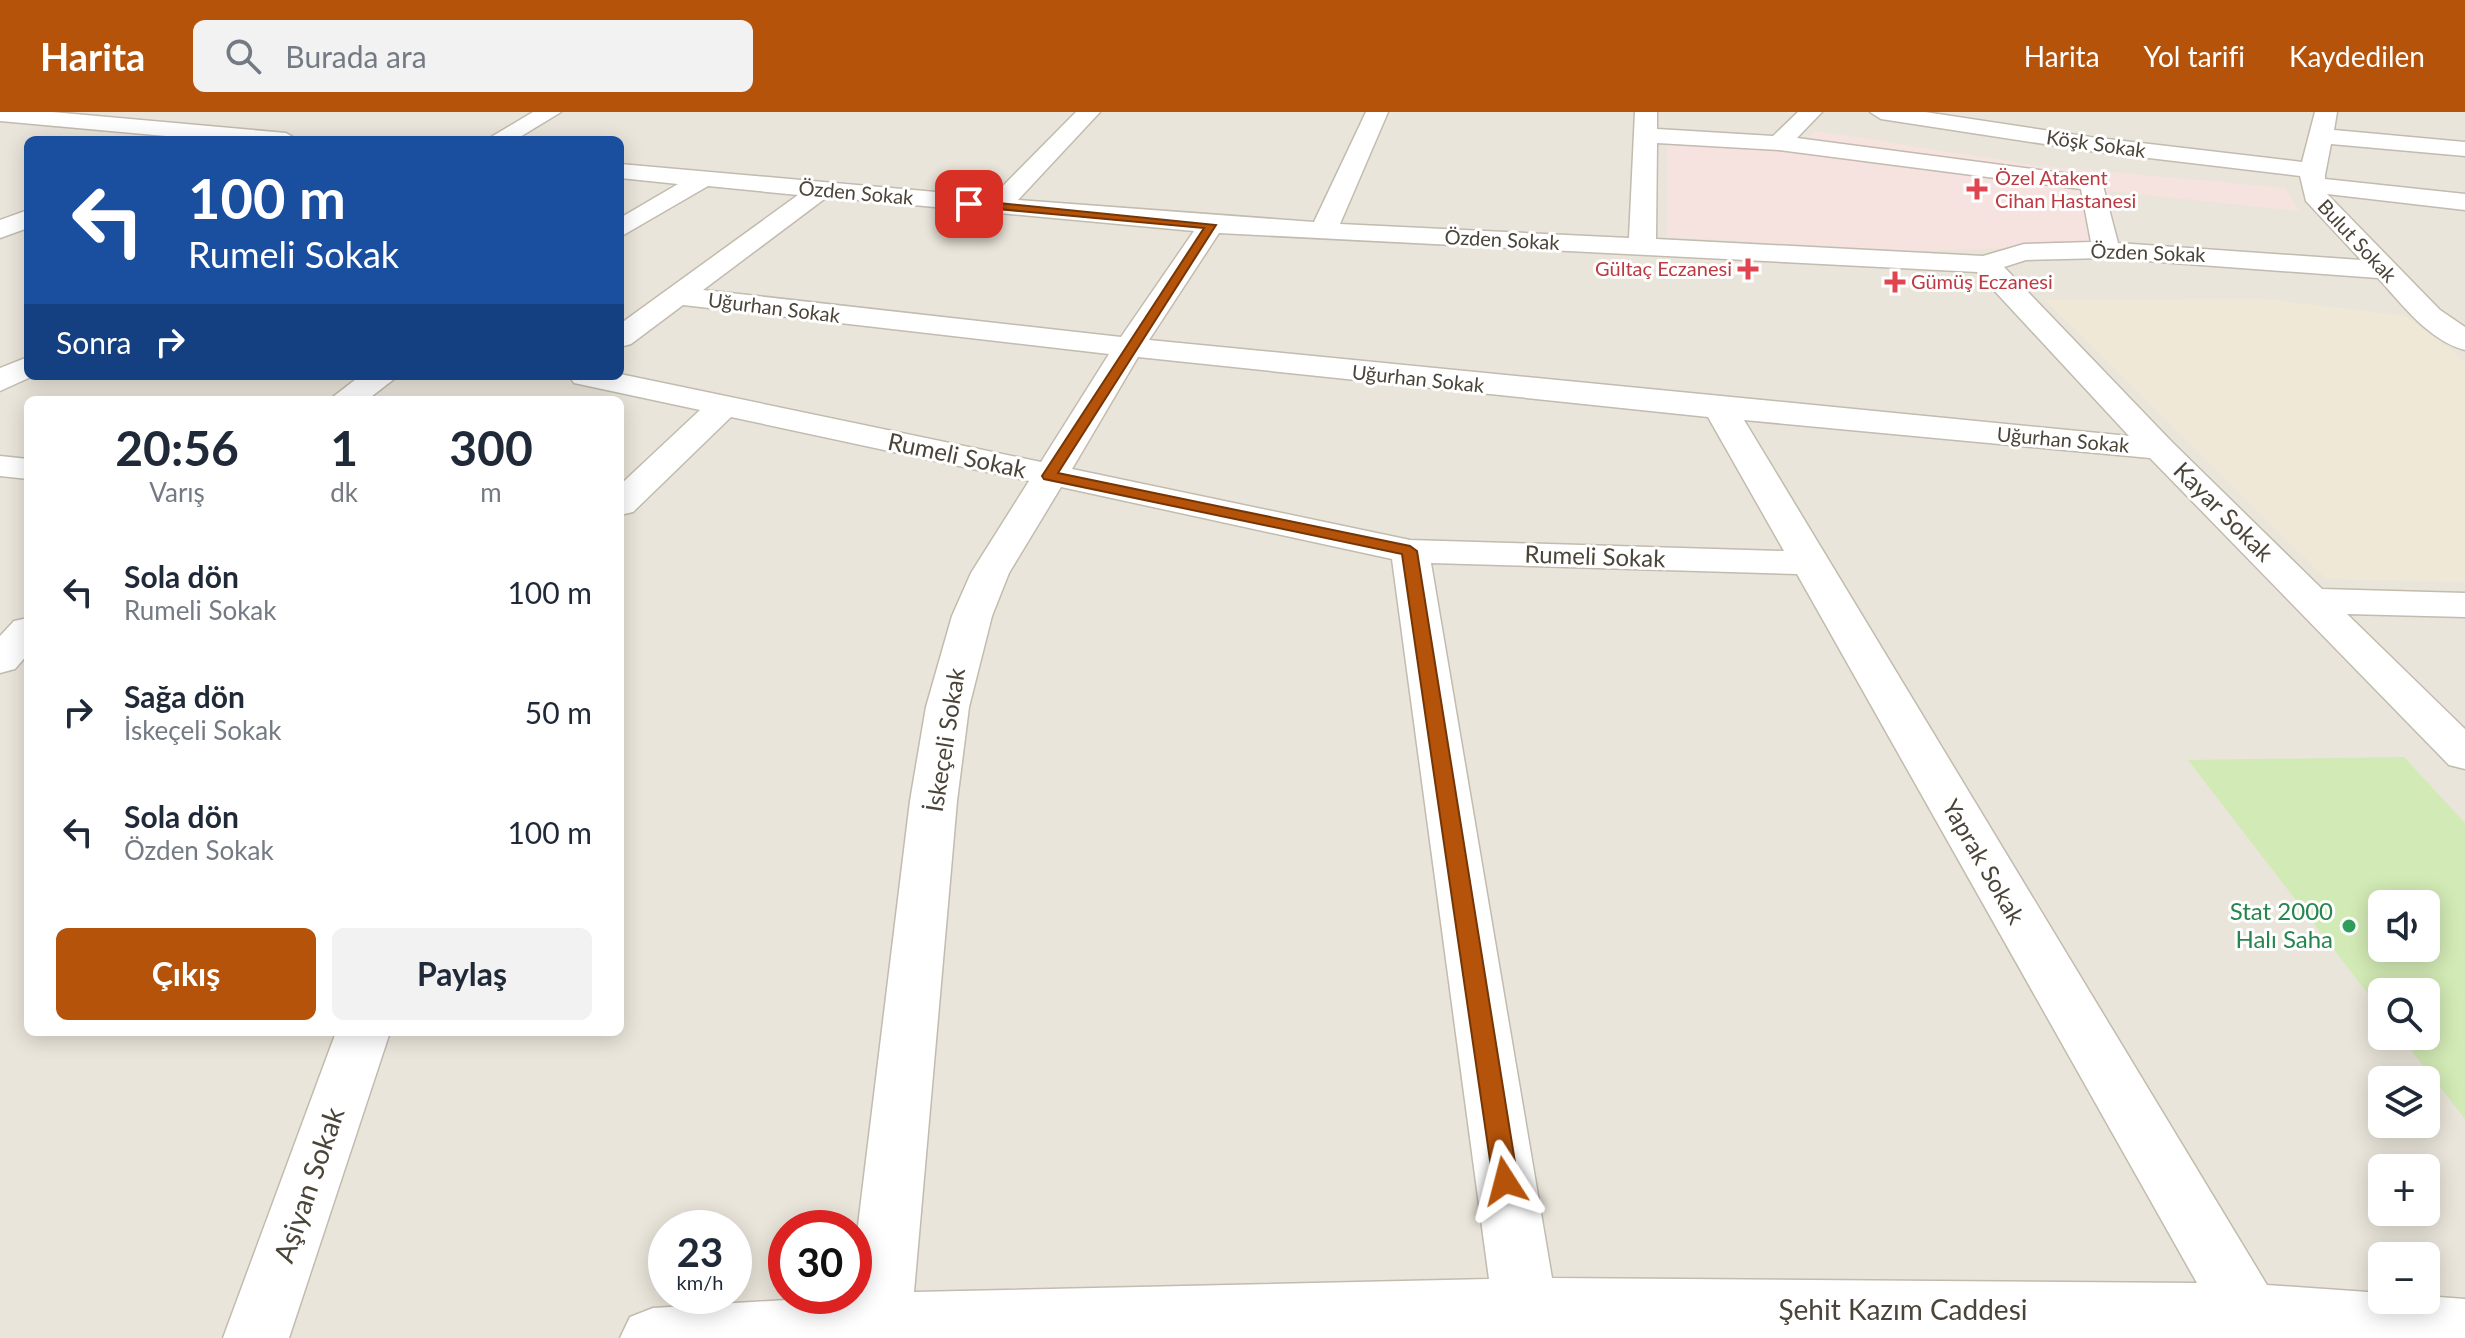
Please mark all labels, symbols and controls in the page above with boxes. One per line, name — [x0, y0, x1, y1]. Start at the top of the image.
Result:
search box — [193, 20, 753, 92]
text: Harita — [40, 33, 145, 79]
icon: search — [221, 34, 265, 78]
text: Burada ara — [285, 38, 427, 74]
text: Harita — [2024, 39, 2100, 73]
text: Yol tarifi — [2144, 39, 2245, 73]
text: Kaydedilen — [2289, 39, 2425, 73]
street label: Köşk Sokak — [2045, 124, 2148, 162]
text: 100 m — [188, 164, 346, 231]
place label: Özel Atakent Cihan Hastanesi — [1995, 165, 2136, 212]
icon: left — [56, 168, 160, 272]
pin — [935, 170, 1003, 238]
street label: Özden Sokak — [798, 175, 915, 209]
marker: Özel Atakent Cihan Hastanesi — [1966, 178, 1988, 200]
icon: arrive — [947, 182, 991, 226]
street label: Bulut Sokak — [2313, 194, 2403, 287]
street label: Özden Sokak — [1444, 224, 1561, 254]
text: Rumeli Sokak — [188, 232, 399, 276]
street label: Özden Sokak — [2090, 238, 2207, 266]
place label: Gültaç Eczanesi — [1595, 256, 1732, 280]
marker: Gültaç Eczanesi — [1739, 260, 1757, 278]
place label: Gümüş Eczanesi — [1911, 269, 2053, 293]
marker: Gümüş Eczanesi — [1886, 273, 1904, 291]
street label: Uğurhan Sokak — [707, 287, 842, 327]
icon: right — [148, 320, 192, 364]
text: Sonra — [56, 324, 132, 360]
street label: Uğurhan Sokak — [1351, 359, 1486, 397]
text: 20:56 — [115, 419, 239, 476]
text: 1 — [330, 419, 358, 476]
text: 300 — [449, 419, 533, 476]
street label: Uğurhan Sokak — [1996, 421, 2131, 457]
street label: Rumeli Sokak — [885, 426, 1030, 484]
street label: Kayar Sokak — [2168, 455, 2280, 567]
text: Varış — [149, 476, 205, 508]
text: dk — [330, 476, 358, 508]
text: m — [480, 476, 502, 508]
street label: Rumeli Sokak — [1524, 539, 1667, 572]
text: Sola dön — [124, 558, 239, 594]
icon: left — [56, 570, 100, 614]
text: 100 m — [507, 574, 592, 610]
text: Rumeli Sokak — [124, 594, 277, 626]
street label: İskeçeli Sokak — [919, 665, 970, 814]
text: Sağa dön — [124, 678, 245, 714]
icon: right — [56, 690, 100, 734]
text: 50 m — [525, 694, 592, 730]
text: İskeçeli Sokak — [124, 714, 281, 746]
street label: Yaprak Sokak — [1937, 794, 2032, 930]
text: Sola dön — [124, 798, 239, 834]
icon: left — [56, 810, 100, 854]
text: 100 m — [507, 814, 592, 850]
text: Özden Sokak — [124, 834, 274, 866]
map controls — [2368, 890, 2440, 1314]
button: sound — [2368, 890, 2440, 962]
place label: Stat 2000 Halı Saha — [2230, 896, 2333, 953]
marker: Stat 2000 Halı Saha — [2340, 917, 2358, 935]
button: Çıkış — [56, 928, 316, 1020]
button: Paylaş — [332, 928, 592, 1020]
button: search — [2368, 978, 2440, 1050]
button: layers — [2368, 1066, 2440, 1138]
street label: Aşiyan Sokak — [266, 1102, 351, 1267]
position arrow — [1463, 1139, 1547, 1223]
button: + — [2368, 1154, 2440, 1226]
speed limit sign: 30 — [768, 1210, 872, 1314]
text: 23 — [677, 1228, 723, 1276]
button: − — [2368, 1242, 2440, 1314]
text: km/h — [677, 1270, 723, 1294]
street label: Şehit Kazım Caddesi — [1778, 1292, 2028, 1326]

